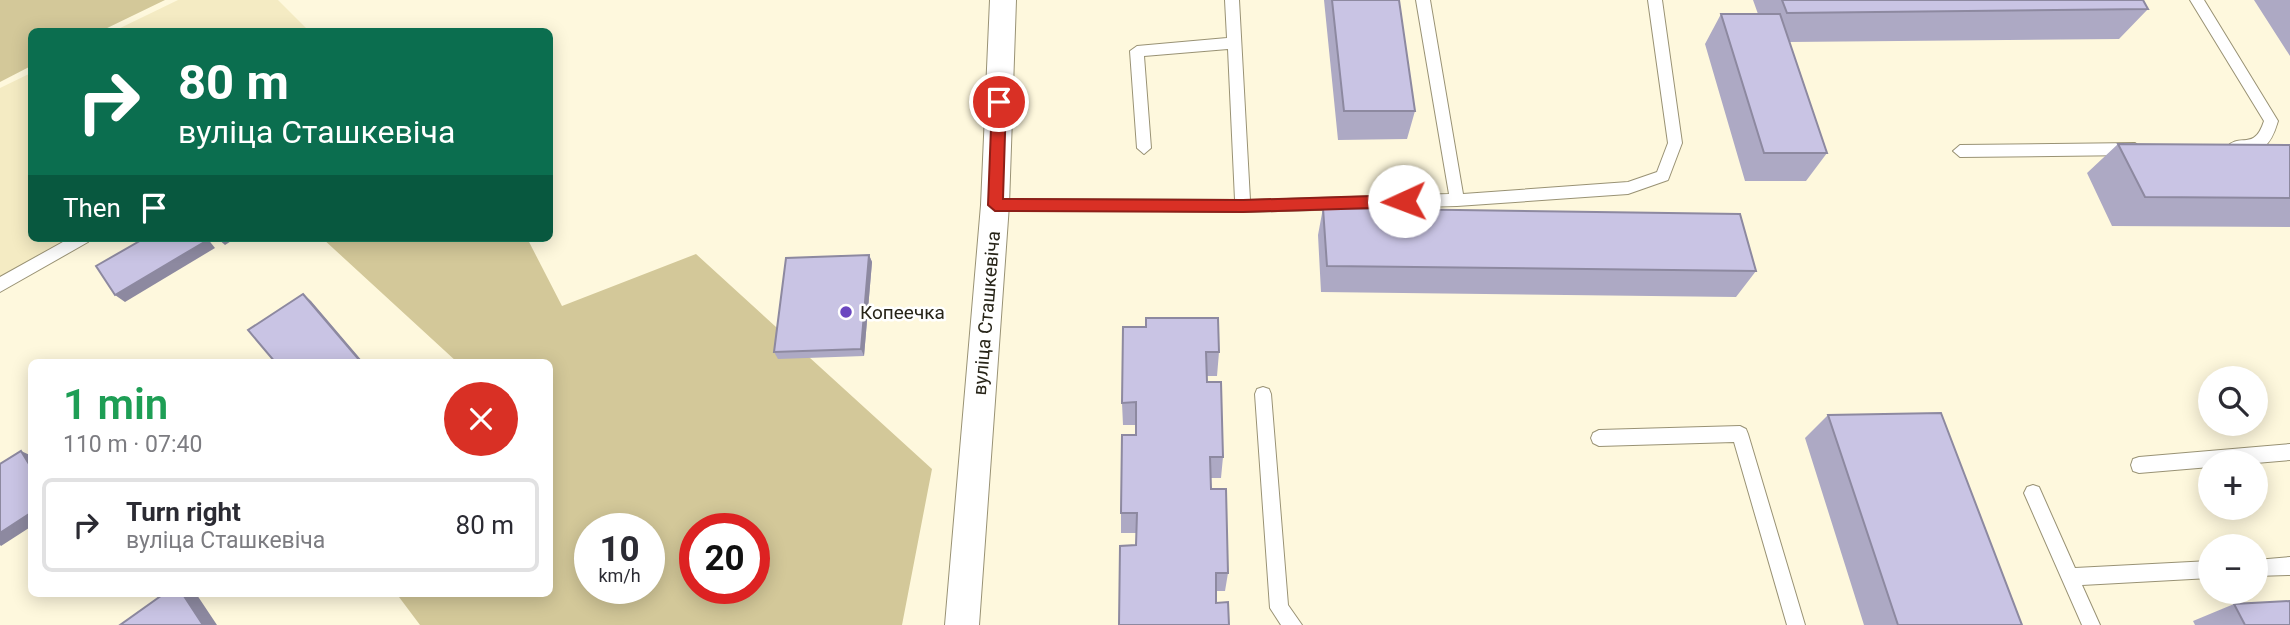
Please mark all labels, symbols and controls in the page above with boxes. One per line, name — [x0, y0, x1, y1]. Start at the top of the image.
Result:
text: 80 m — [178, 54, 289, 111]
icon: right — [63, 56, 154, 147]
pin — [969, 72, 1029, 132]
icon: arrive — [980, 83, 1018, 121]
text: вуліца Сташкевіча — [178, 113, 455, 151]
position arrow — [1367, 164, 1441, 238]
icon: arrive — [135, 189, 173, 227]
text: Then — [63, 193, 121, 223]
street label: вуліца Сташкевіча — [968, 230, 1005, 396]
place label: Копеечка — [860, 301, 945, 324]
marker: Копеечка — [838, 304, 854, 320]
map controls — [2198, 366, 2268, 604]
button: search — [2198, 366, 2268, 436]
text: 1 min — [63, 380, 168, 429]
button: close — [444, 382, 518, 456]
text: 110 m · 07:40 — [63, 431, 202, 458]
button: + — [2198, 450, 2268, 520]
text: Turn right — [126, 497, 241, 527]
icon: right — [67, 506, 105, 544]
text: 80 m — [456, 510, 514, 540]
speed limit sign: 20 — [679, 513, 770, 604]
text: вуліца Сташкевіча — [126, 527, 325, 554]
text: 10 — [599, 529, 640, 570]
button: − — [2198, 534, 2268, 604]
text: km/h — [598, 565, 641, 586]

